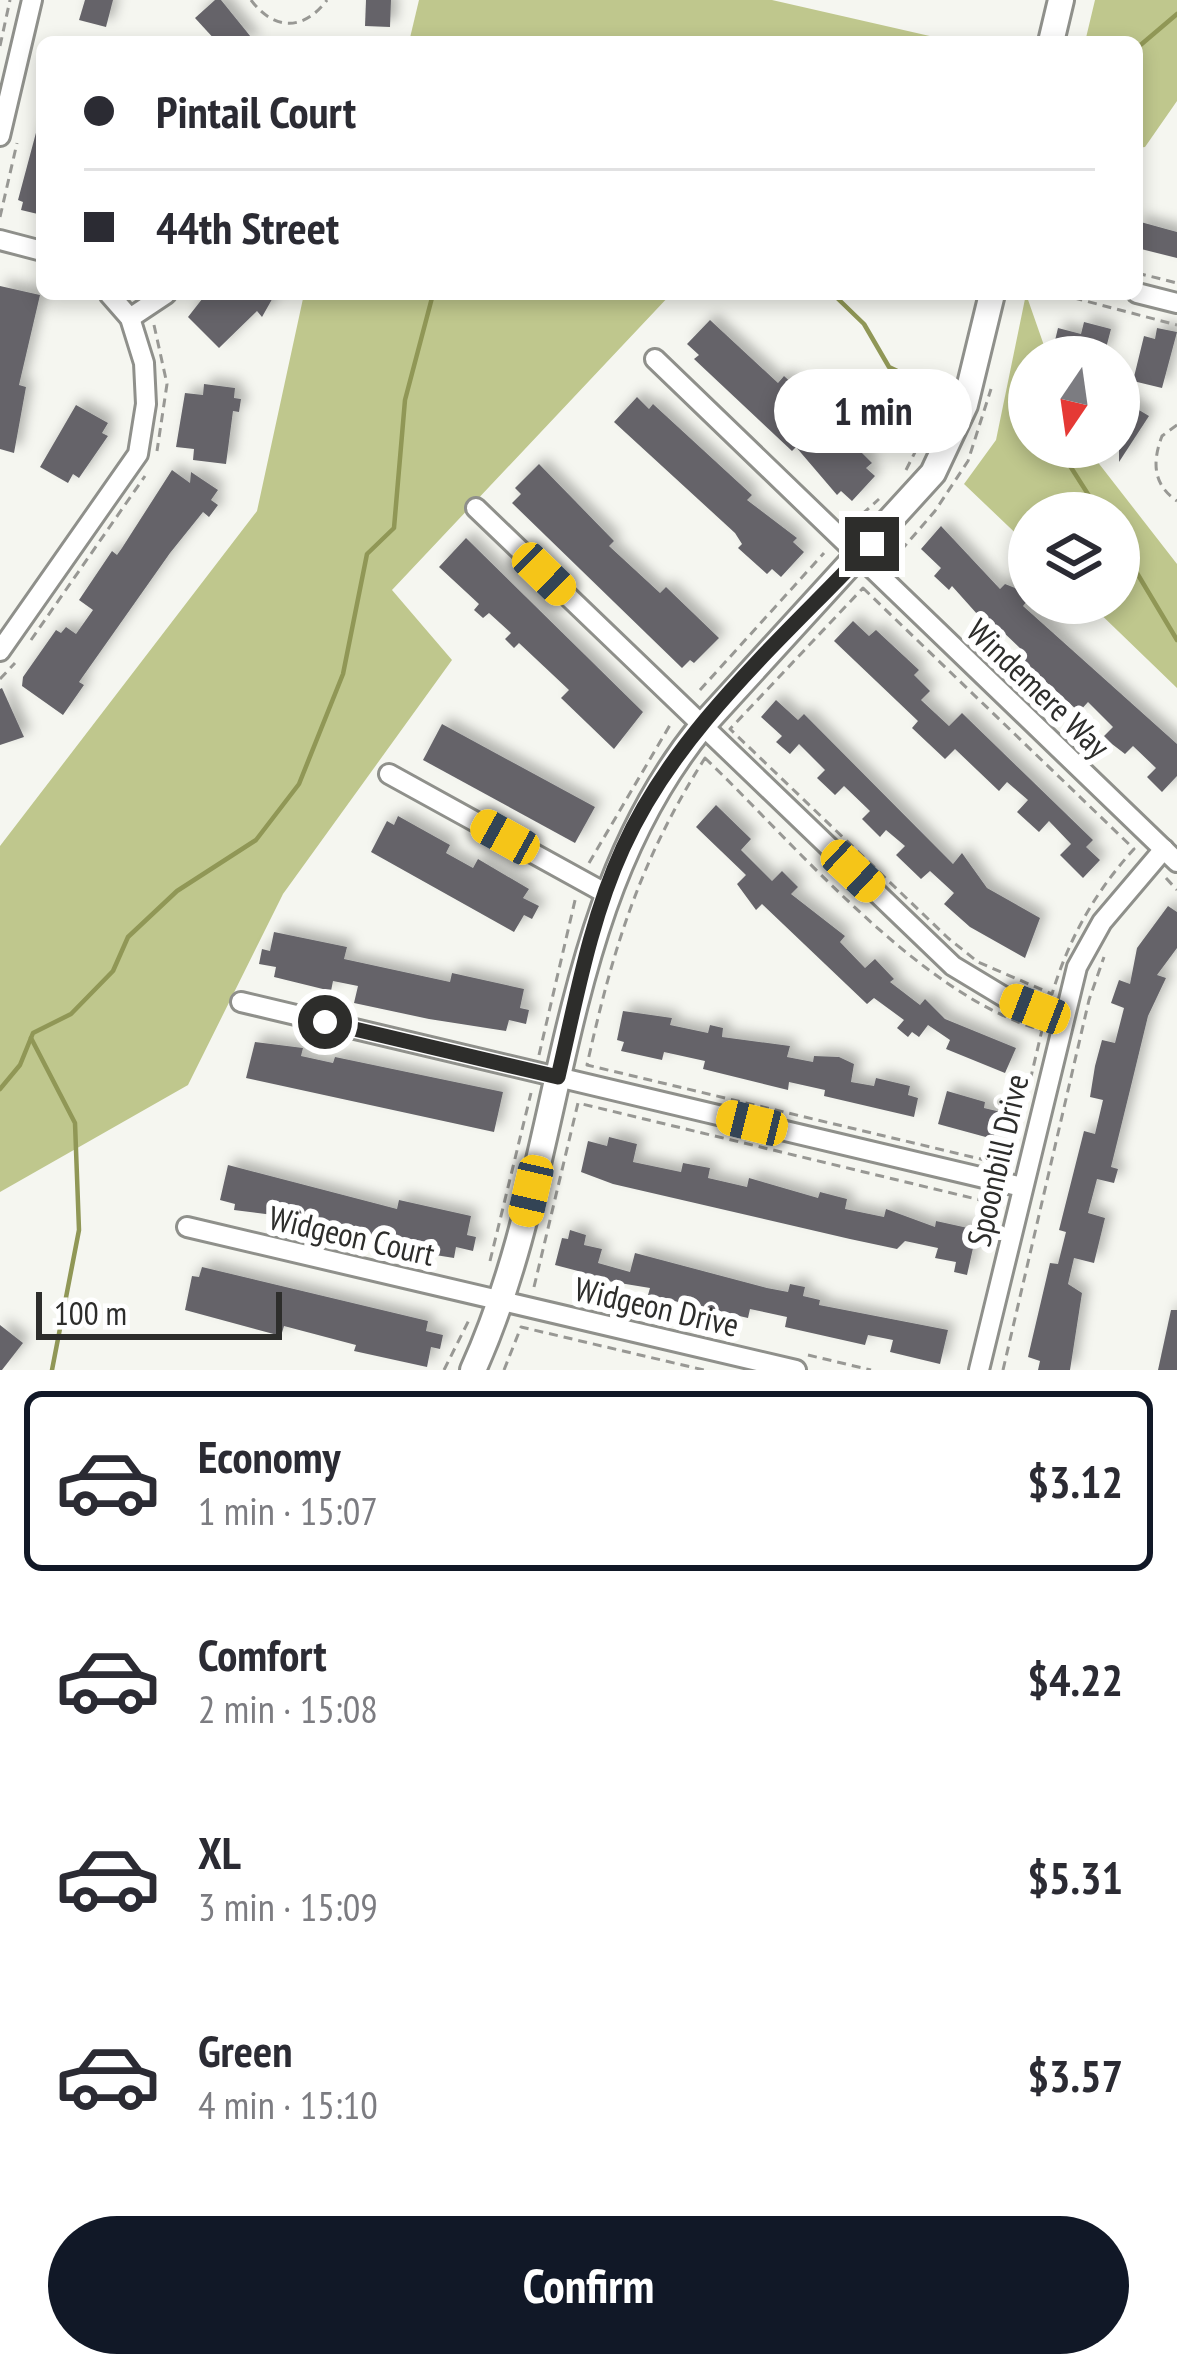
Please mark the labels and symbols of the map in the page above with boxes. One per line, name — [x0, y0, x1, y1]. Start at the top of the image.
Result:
north arrow — [1008, 336, 1140, 468]
callout: 1 min — [773, 370, 971, 454]
route end — [845, 517, 899, 571]
car — [506, 536, 582, 612]
street label: Windemere Way — [958, 609, 1120, 767]
car — [465, 804, 545, 870]
car — [814, 833, 892, 909]
car — [995, 979, 1075, 1039]
route start — [298, 995, 352, 1049]
street label: Spoonbill Drive — [956, 1070, 1038, 1250]
car — [713, 1097, 791, 1149]
car — [505, 1152, 557, 1230]
street label: Widgeon Court — [265, 1195, 439, 1275]
street label: Widgeon Drive — [571, 1266, 743, 1346]
scale bar — [36, 1286, 282, 1339]

